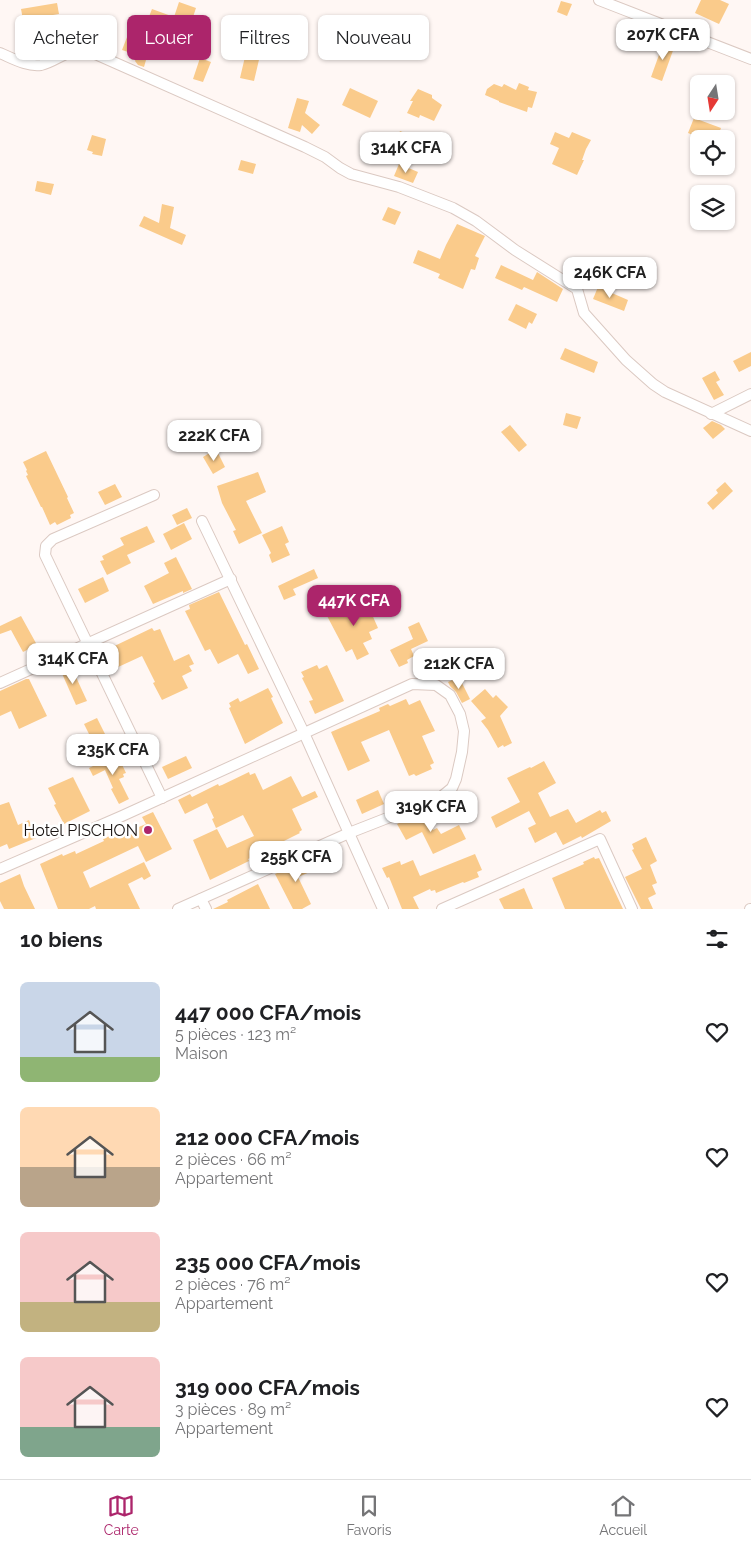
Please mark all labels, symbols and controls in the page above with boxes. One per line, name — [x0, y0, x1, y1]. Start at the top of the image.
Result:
chip: Acheter — [15, 15, 117, 60]
chip: Louer — [127, 15, 211, 60]
chip: Filtres — [221, 15, 308, 60]
chip: Nouveau — [318, 15, 429, 60]
pin: 207K CFA — [611, 18, 715, 61]
text: 207K CFA — [627, 25, 699, 44]
north arrow — [690, 75, 735, 120]
map controls — [690, 75, 735, 230]
button: locate — [690, 130, 735, 175]
pin: 314K CFA — [354, 132, 458, 174]
text: 314K CFA — [371, 138, 441, 157]
button: layers — [690, 185, 735, 230]
pin: 246K CFA — [558, 256, 662, 299]
text: 246K CFA — [574, 263, 646, 282]
pin: 222K CFA — [162, 420, 266, 462]
text: 222K CFA — [178, 426, 250, 445]
pin: 447K CFA — [302, 584, 406, 627]
text: 447K CFA — [318, 591, 390, 610]
pin: 314K CFA — [21, 642, 125, 685]
pin: 212K CFA — [407, 648, 511, 690]
text: 314K CFA — [38, 649, 108, 668]
text: 212K CFA — [424, 654, 494, 673]
pin: 235K CFA — [61, 734, 165, 776]
text: 235K CFA — [77, 740, 149, 759]
pin: 319K CFA — [379, 790, 483, 833]
text: 319K CFA — [396, 797, 466, 816]
place label: Hotel PISCHON — [24, 821, 138, 840]
marker: Hotel PISCHON — [142, 824, 154, 836]
pin: 255K CFA — [244, 840, 348, 883]
text: 255K CFA — [260, 847, 332, 866]
icon: filters — [703, 925, 731, 953]
text: 10 biens — [20, 927, 103, 952]
text: 447 000 CFA/mois — [175, 1000, 361, 1025]
icon: home — [60, 1002, 120, 1062]
icon: heart — [703, 1018, 731, 1046]
text: 5 pièces · 123 m² — [175, 1025, 296, 1044]
text: Maison — [175, 1044, 228, 1063]
text: 212 000 CFA/mois — [175, 1125, 359, 1150]
icon: home — [60, 1127, 120, 1187]
icon: heart — [703, 1143, 731, 1171]
text: 2 pièces · 66 m² — [175, 1150, 291, 1169]
text: Appartement — [175, 1169, 273, 1188]
text: 235 000 CFA/mois — [175, 1250, 361, 1275]
icon: home — [60, 1252, 120, 1312]
icon: heart — [703, 1268, 731, 1296]
text: 2 pièces · 76 m² — [175, 1275, 290, 1294]
text: Appartement — [175, 1294, 273, 1313]
text: 319 000 CFA/mois — [175, 1375, 360, 1400]
icon: home — [60, 1377, 120, 1437]
icon: heart — [703, 1393, 731, 1421]
text: 3 pièces · 89 m² — [175, 1400, 291, 1419]
text: Appartement — [175, 1419, 273, 1438]
tab: Carte — [104, 1492, 139, 1538]
tab: Favoris — [346, 1492, 391, 1538]
tab: Accueil — [599, 1492, 647, 1538]

